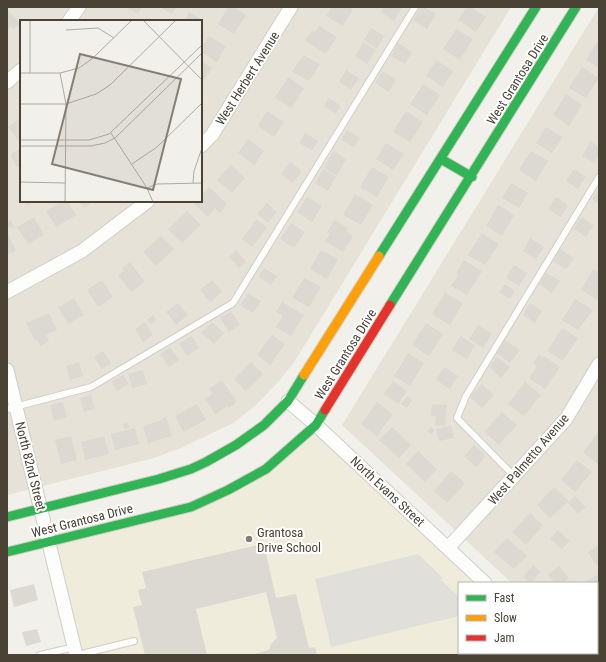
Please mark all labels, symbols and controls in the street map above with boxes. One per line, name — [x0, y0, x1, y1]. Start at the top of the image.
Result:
inset map — [20, 20, 202, 202]
street label: West Herbert Avenue — [213, 29, 282, 128]
street label: West Grantosa Drive — [484, 31, 551, 127]
street label: West Grantosa Drive — [312, 306, 379, 402]
street label: West Palmetto Avenue — [485, 411, 572, 508]
street label: North 82nd Street — [12, 420, 49, 512]
street label: North Evans Street — [348, 453, 428, 530]
street label: West Grantosa Drive — [30, 501, 134, 540]
place label: Grantosa Drive School — [257, 525, 321, 555]
marker: Grantosa Drive School — [244, 534, 254, 544]
legend — [458, 582, 598, 654]
text: Fast — [494, 591, 515, 605]
text: Slow — [494, 611, 517, 625]
text: Jam — [494, 631, 515, 645]

